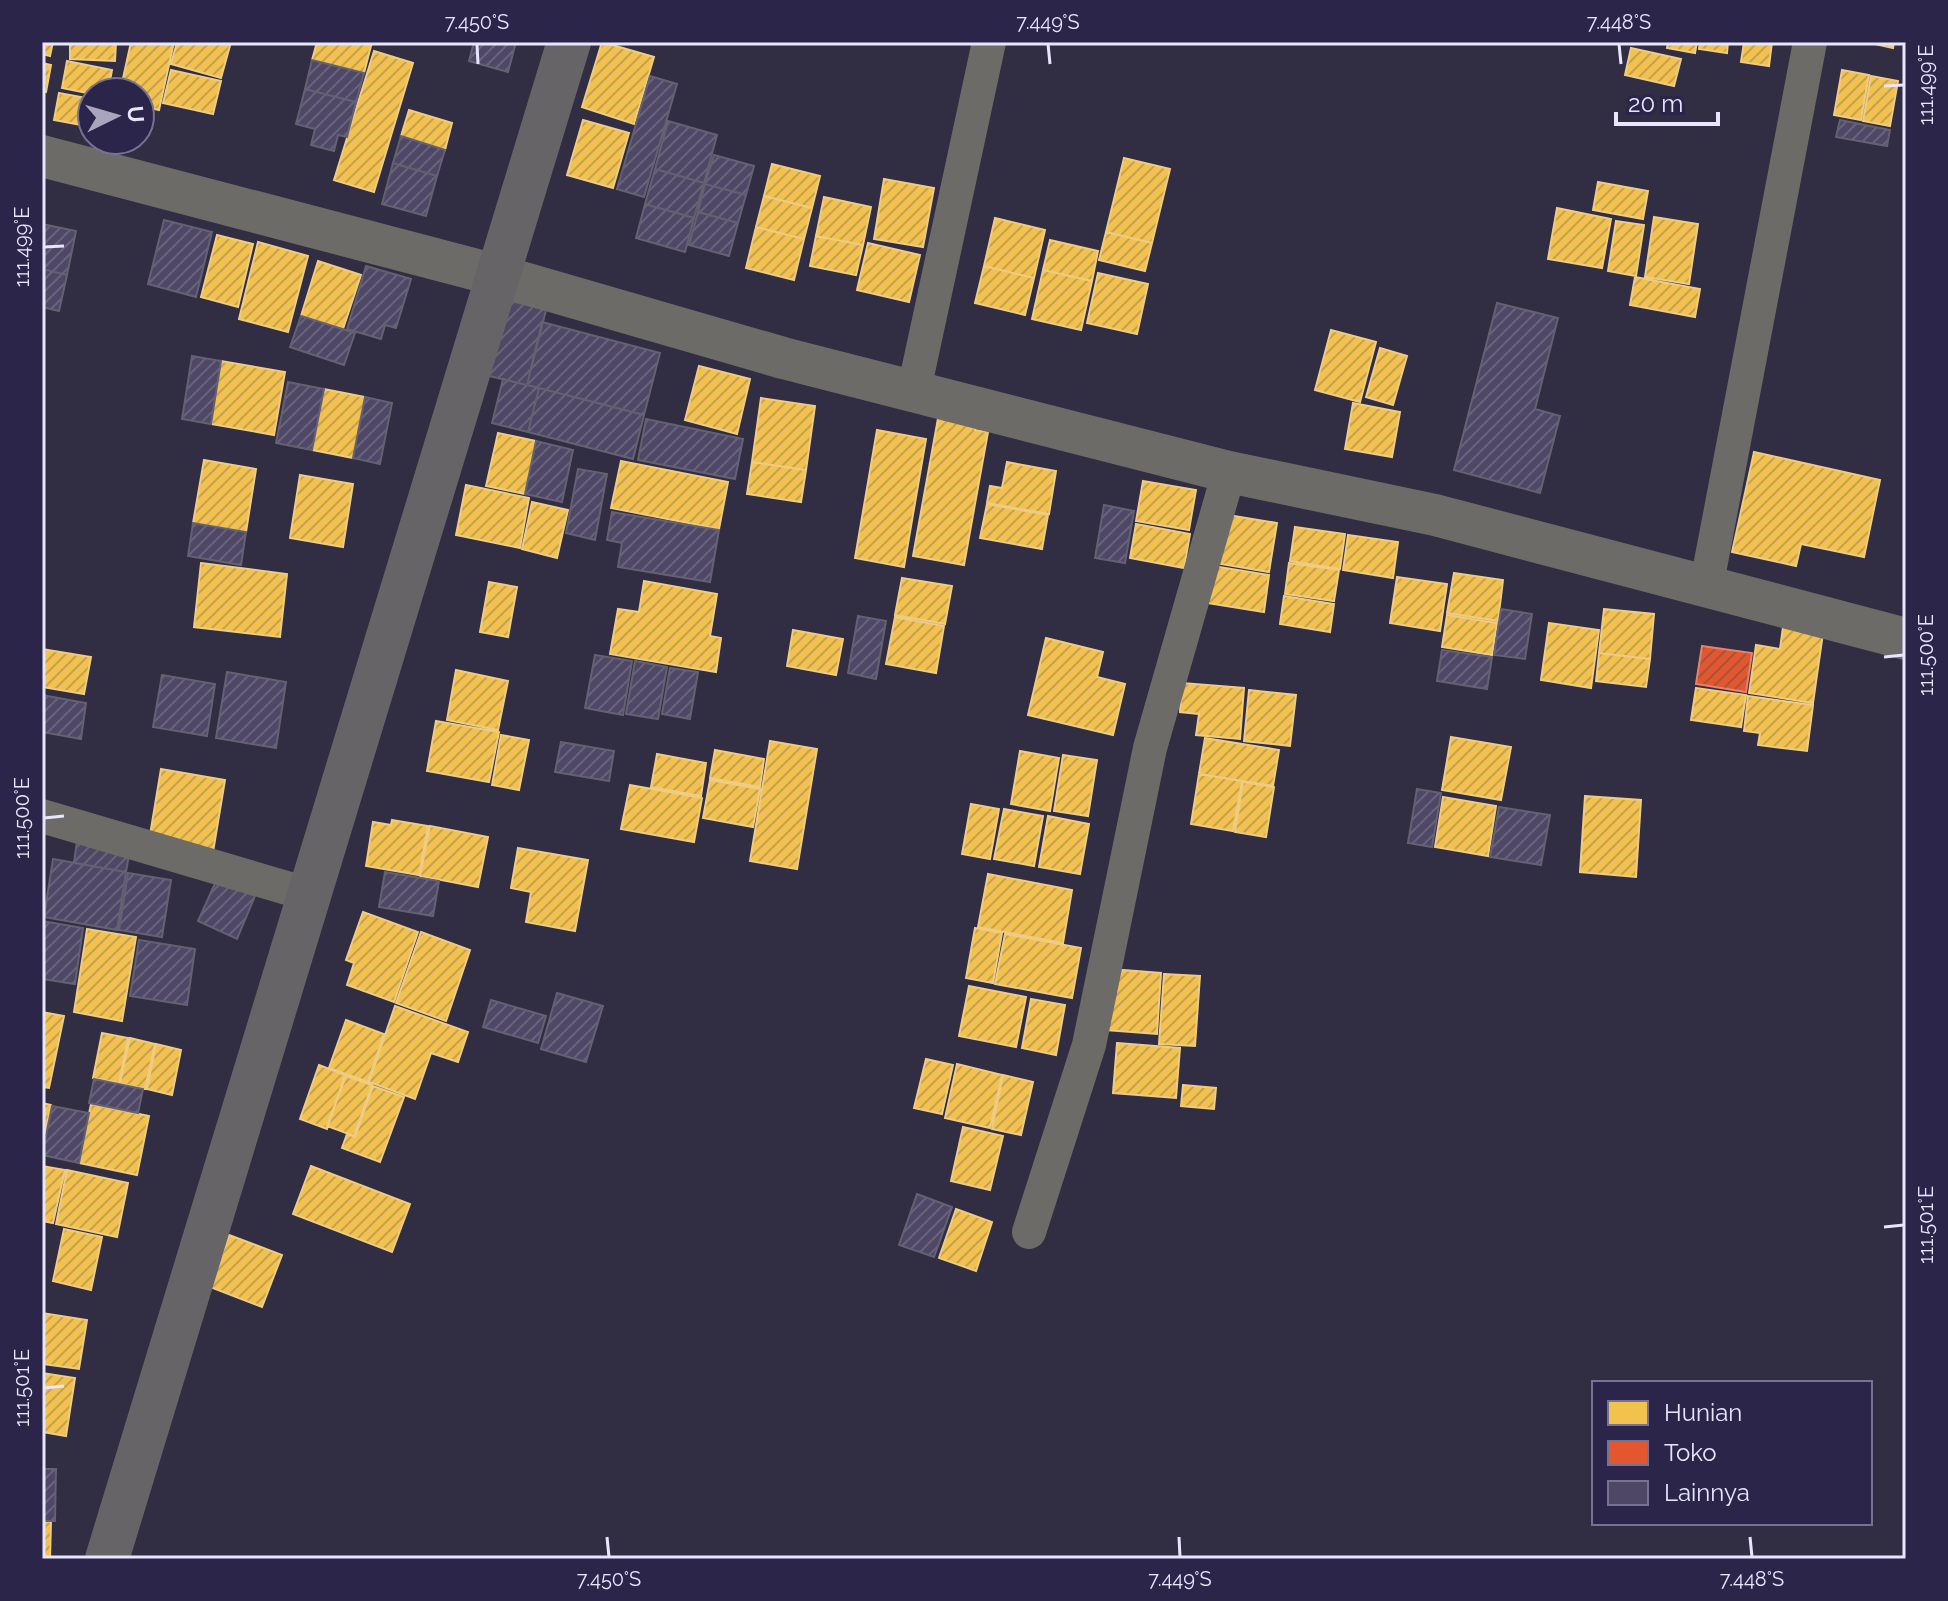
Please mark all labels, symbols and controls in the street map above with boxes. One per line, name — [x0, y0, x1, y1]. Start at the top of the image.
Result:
text: 7.450°S — [445, 10, 509, 34]
text: 7.449°S — [1016, 10, 1080, 34]
text: 7.448°S — [1587, 10, 1651, 34]
text: 111.499°E — [1914, 45, 1938, 125]
north arrow — [76, 76, 156, 156]
scale bar — [1616, 76, 1718, 126]
text: 20 m — [1628, 89, 1683, 118]
text: U — [122, 105, 150, 124]
text: 111.499°E — [10, 207, 34, 287]
text: 111.500°E — [1914, 614, 1938, 696]
text: 111.500°E — [10, 777, 34, 859]
text: 111.501°E — [1914, 1186, 1938, 1264]
text: 111.501°E — [10, 1349, 34, 1427]
legend — [1592, 1381, 1872, 1525]
text: Hunian — [1664, 1398, 1742, 1427]
text: Toko — [1664, 1438, 1717, 1467]
text: Lainnya — [1664, 1478, 1750, 1507]
text: 7.450°S — [577, 1567, 641, 1591]
text: 7.449°S — [1148, 1567, 1212, 1591]
text: 7.448°S — [1720, 1567, 1784, 1591]

